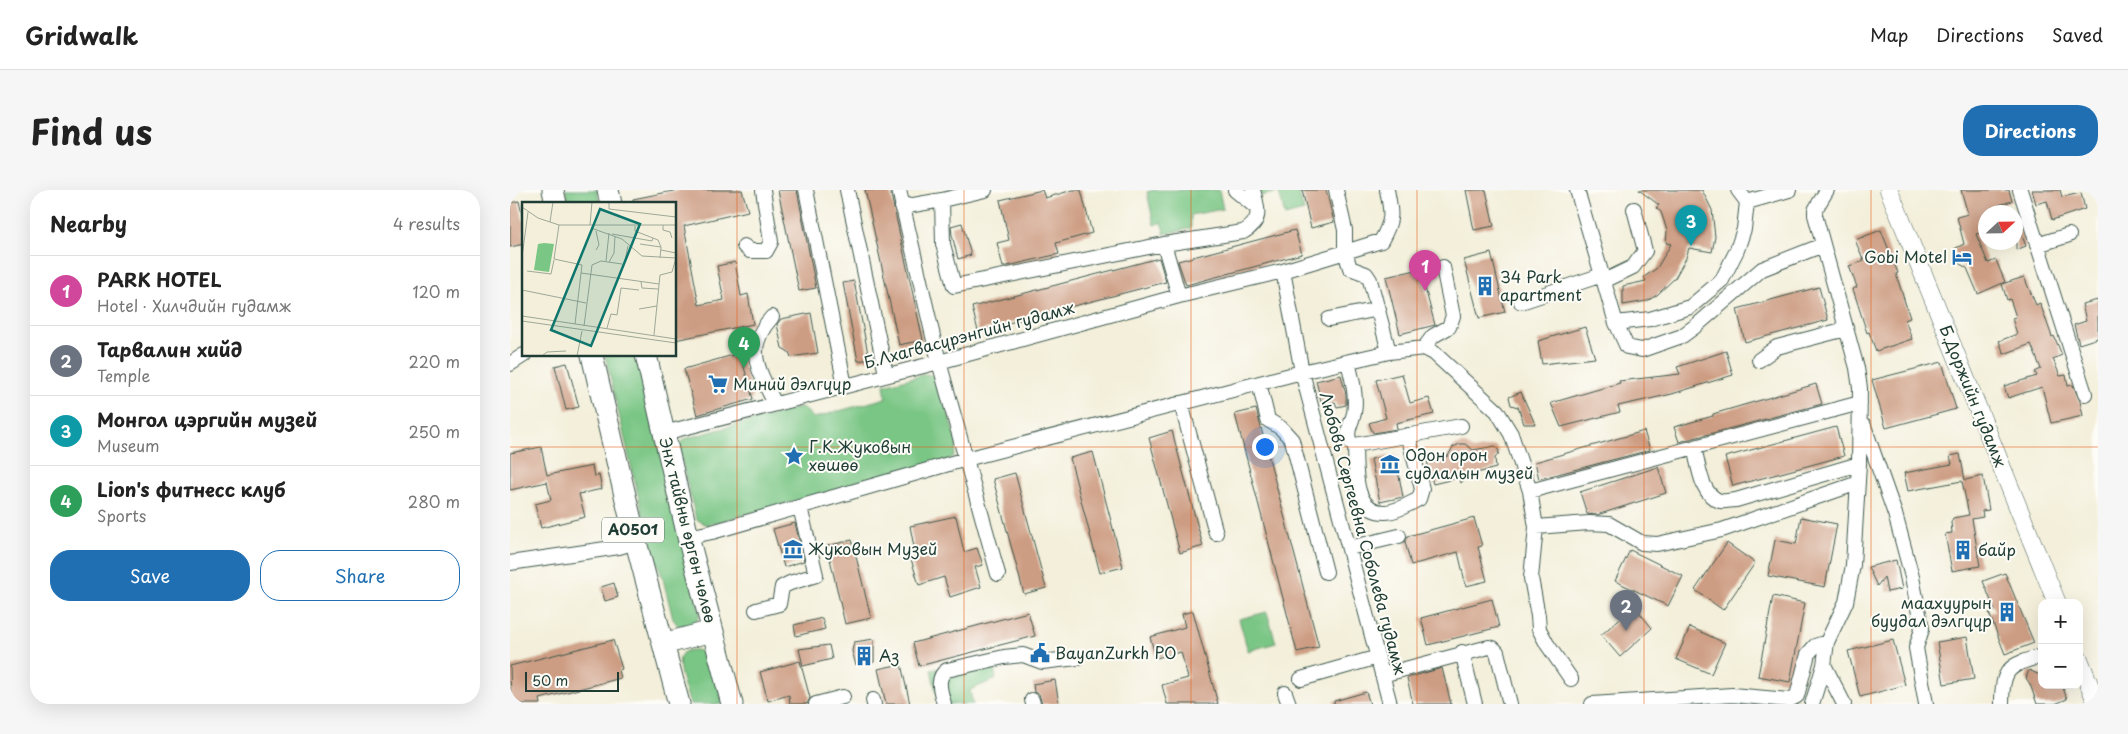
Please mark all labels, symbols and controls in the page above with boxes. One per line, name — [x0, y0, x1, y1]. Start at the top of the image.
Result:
text: Gridwalk — [25, 17, 138, 53]
text: Map — [1870, 21, 1908, 48]
text: Directions — [1936, 21, 2024, 48]
text: Saved — [2052, 21, 2103, 48]
text: Find us — [30, 104, 152, 157]
button: Directions — [1963, 105, 2098, 156]
inset map — [522, 202, 676, 356]
pin: 3 — [1675, 205, 1707, 246]
north arrow — [1978, 205, 2023, 250]
text: Nearby — [50, 207, 127, 239]
text: 4 results — [393, 211, 460, 235]
place label: Gobi Motel — [1864, 244, 1947, 268]
hotel icon: Gobi Motel — [1951, 246, 1973, 268]
pin: 1 — [1409, 250, 1441, 291]
place label: 34 Park apartment — [1500, 264, 1582, 306]
text: PARK HOTEL — [97, 265, 222, 293]
building icon: 34 Park apartment — [1474, 275, 1496, 297]
text: 1 — [62, 279, 70, 303]
text: 120 m — [413, 279, 460, 303]
text: Hotel · Хилчдийн гудамж — [97, 293, 291, 317]
street label: Б.Лхагвасүрэнгийн гудамж — [861, 294, 1077, 374]
street label: Б.Доржийн гудамж — [1935, 321, 2013, 470]
pin: 4 — [728, 327, 760, 368]
text: Тарвалин хийд — [97, 335, 242, 363]
text: 2 — [60, 349, 72, 373]
text: 220 m — [409, 349, 460, 373]
text: Temple — [97, 363, 150, 387]
place label: Миний дэлгүүр — [733, 371, 851, 395]
supermarket icon: Миний дэлгүүр — [707, 373, 729, 395]
street label: Любовь Сергеевна Соболева гудамж — [1315, 389, 1413, 677]
text: Монгол цэргийн музей — [97, 405, 317, 433]
text: 3 — [61, 419, 71, 443]
text: 250 m — [409, 419, 460, 443]
text: Museum — [97, 433, 160, 457]
street label: Энх тайвны өргөн чөлөө — [654, 434, 724, 625]
place label: Г.К.Жуковын хөшөө — [809, 434, 911, 476]
your location — [1252, 434, 1278, 460]
place label: Одон орон судлалын музей — [1405, 442, 1533, 484]
place icon: Г.К.Жуковын хөшөө — [783, 445, 805, 467]
museum icon: Одон орон судлалын музей — [1379, 453, 1401, 475]
text: Lion's фитнесс клуб — [97, 475, 286, 503]
text: 4 — [61, 489, 71, 513]
text: 280 m — [408, 489, 460, 513]
text: Sports — [97, 503, 146, 527]
road number: A0501 — [602, 518, 664, 542]
place label: Жуковын Музей — [808, 536, 938, 560]
place label: байр — [1978, 537, 2016, 561]
museum icon: Жуковын Музей — [782, 538, 804, 560]
building icon: байр — [1952, 539, 1974, 561]
button: Save — [50, 550, 250, 601]
button: Share — [260, 550, 460, 601]
pin: 2 — [1610, 590, 1642, 631]
place label: маахуурын буудал дэлгүүр — [1871, 590, 1992, 632]
map controls — [2038, 599, 2083, 689]
button: + — [2038, 599, 2083, 644]
building icon: маахуурын буудал дэлгүүр — [1996, 601, 2018, 623]
place label: BayanZurkh PO — [1055, 640, 1177, 664]
public building icon: BayanZurkh PO — [1029, 642, 1051, 664]
place label: Аз — [879, 643, 899, 667]
button: − — [2038, 644, 2083, 689]
building icon: Аз — [853, 645, 875, 667]
scale bar — [525, 669, 619, 692]
text: 50 m — [532, 670, 568, 691]

